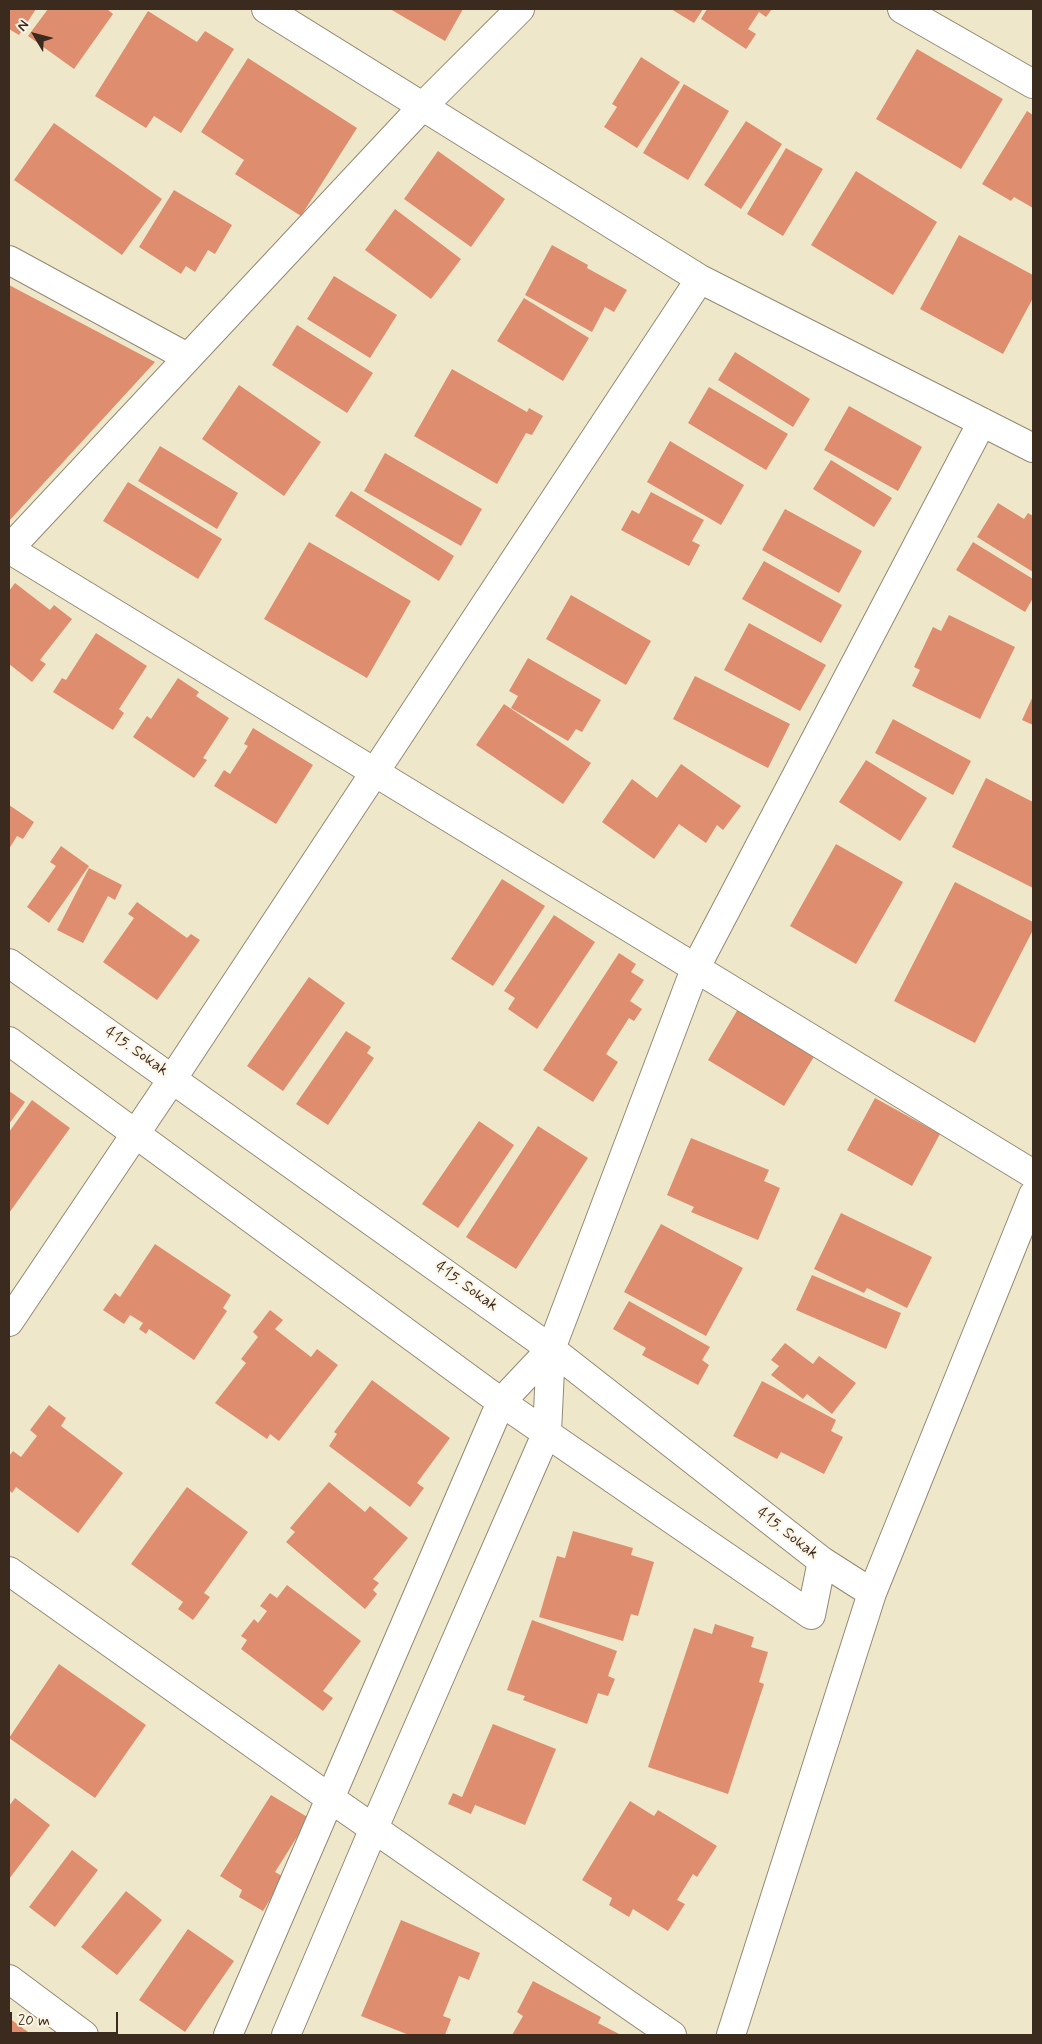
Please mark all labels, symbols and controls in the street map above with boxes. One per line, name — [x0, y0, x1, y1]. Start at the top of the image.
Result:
north arrow — [10, 10, 60, 60]
text: N — [13, 17, 33, 35]
street label: 415. Sokak — [101, 1023, 171, 1081]
street label: 415. Sokak — [431, 1258, 501, 1316]
street label: 415. Sokak — [752, 1504, 822, 1564]
scale bar — [12, 2002, 120, 2034]
text: 20 m — [18, 2011, 50, 2031]

